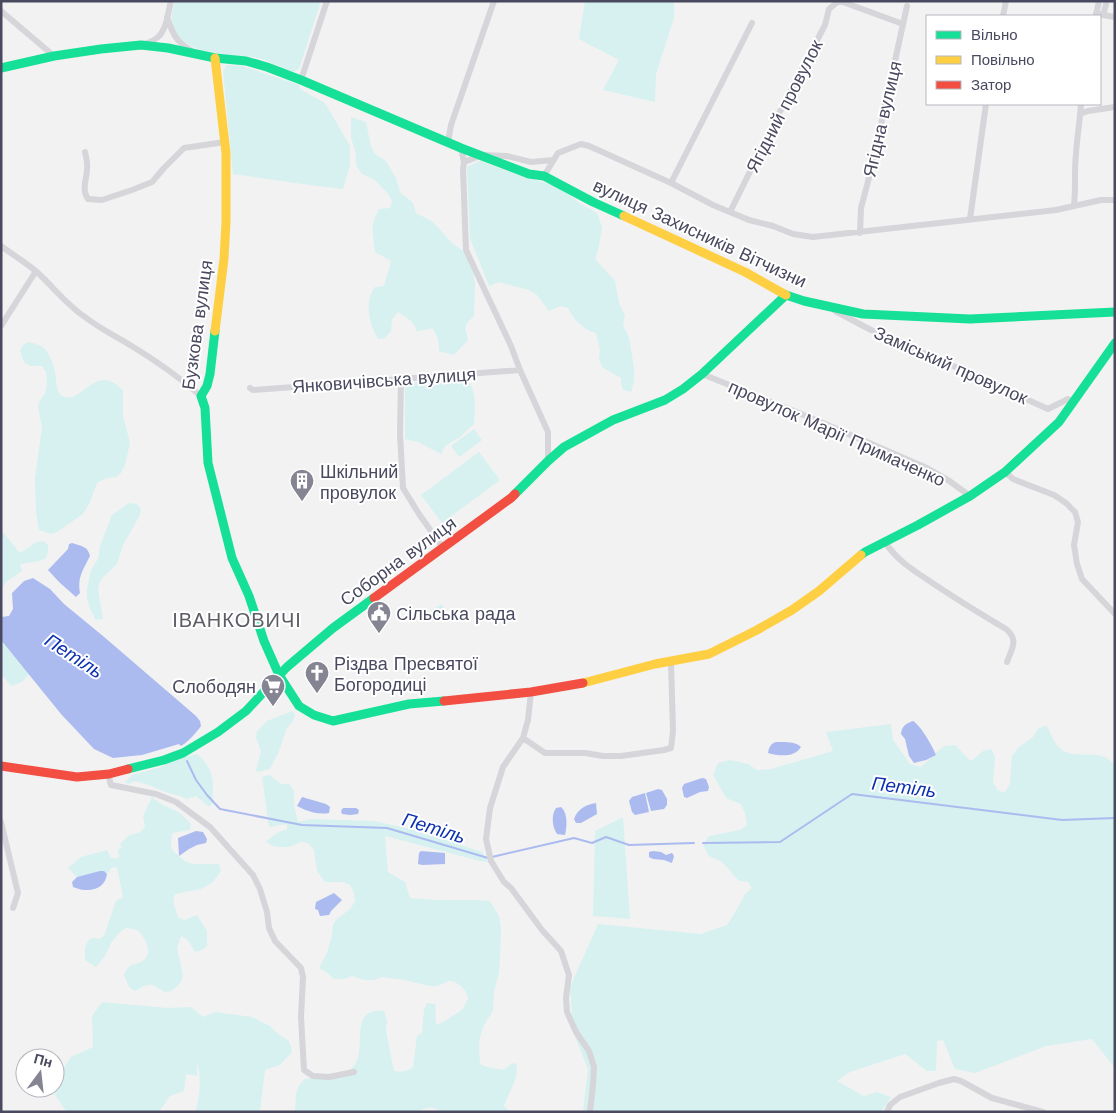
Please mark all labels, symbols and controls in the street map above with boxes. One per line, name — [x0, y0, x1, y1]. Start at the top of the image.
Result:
legend — [926, 15, 1101, 105]
text: Вільно — [971, 26, 1018, 44]
street label: Ягідний провулок — [741, 36, 827, 176]
text: Повільно — [971, 51, 1035, 69]
street label: Ягідна вулиця — [858, 59, 906, 179]
text: Затор — [971, 76, 1011, 94]
street label: вулиця Захисників Вітчизни — [590, 174, 810, 292]
street label: Бузкова вулиця — [178, 259, 216, 391]
street label: Заміський провулок — [871, 322, 1031, 408]
street label: Янковичівська вулиця — [291, 363, 477, 397]
street label: провулок Марії Примаченко — [725, 376, 949, 490]
place label: Шкільний провулок — [320, 461, 398, 503]
building icon: Шкільний провулок — [289, 468, 315, 502]
street label: Соборна вулиця — [336, 512, 460, 610]
public building icon: Cільська рада — [366, 600, 392, 634]
place label: Cільська рада — [396, 603, 517, 624]
district label: ІВАНКОВИЧІ — [172, 608, 302, 632]
water label: Петіль — [41, 629, 107, 683]
place label: Різдва Пресвятої Богородиці — [334, 653, 478, 695]
church icon: Різдва Пресвятої Богородиці — [304, 660, 330, 694]
supermarket icon: Слободян — [260, 673, 286, 707]
place label: Слободян — [172, 676, 256, 697]
water label: Петіль — [870, 772, 938, 802]
water label: Петіль — [400, 808, 468, 848]
north arrow — [15, 1048, 65, 1098]
text: Пн — [32, 1050, 54, 1071]

